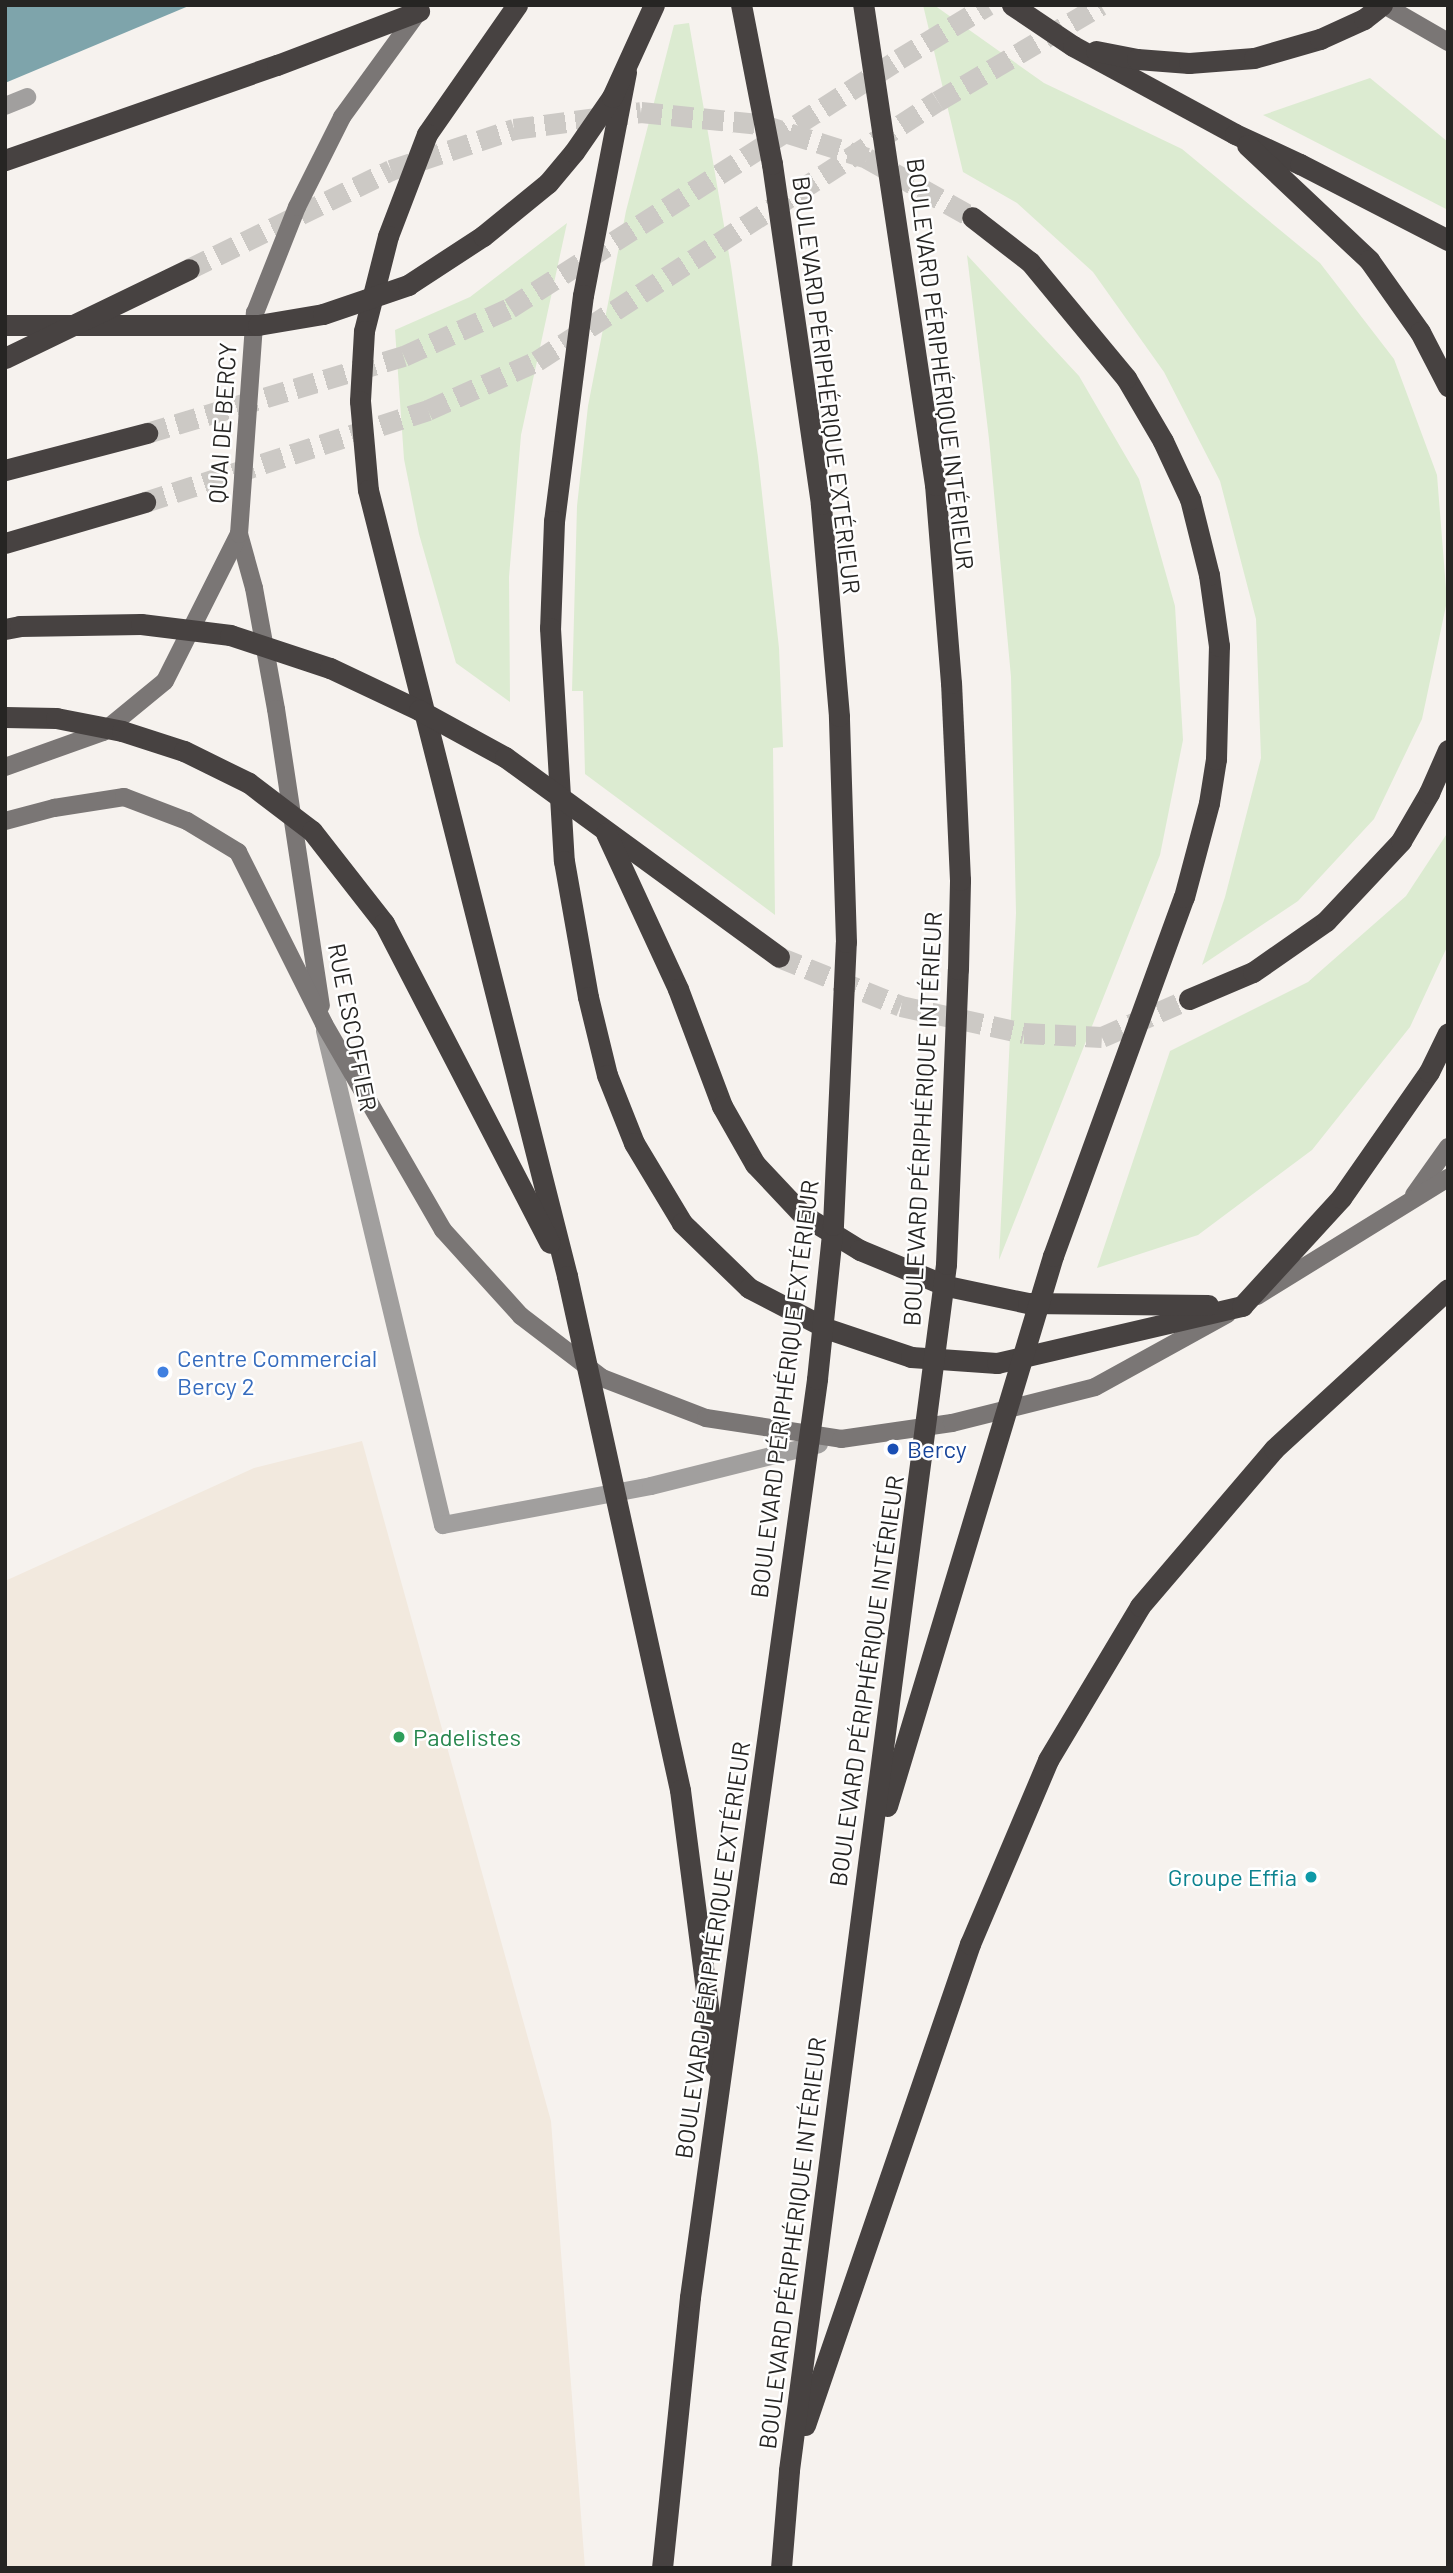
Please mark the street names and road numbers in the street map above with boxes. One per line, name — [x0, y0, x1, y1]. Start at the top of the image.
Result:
street label: BOULEVARD PÉRIPHÉRIQUE INTÉRIEUR — [901, 156, 981, 572]
street label: BOULEVARD PÉRIPHÉRIQUE EXTÉRIEUR — [787, 174, 867, 596]
street label: QUAI DE BERCY — [202, 342, 242, 504]
street label: BOULEVARD PÉRIPHÉRIQUE INTÉRIEUR — [897, 911, 947, 1327]
street label: RUE ESCOFFIER — [323, 941, 383, 1113]
street label: BOULEVARD PÉRIPHÉRIQUE EXTÉRIEUR — [744, 1178, 824, 1600]
street label: BOULEVARD PÉRIPHÉRIQUE INTÉRIEUR — [823, 1474, 909, 1888]
street label: BOULEVARD PÉRIPHÉRIQUE EXTÉRIEUR — [668, 1740, 756, 2160]
street label: BOULEVARD PÉRIPHÉRIQUE INTÉRIEUR — [752, 2035, 832, 2451]

